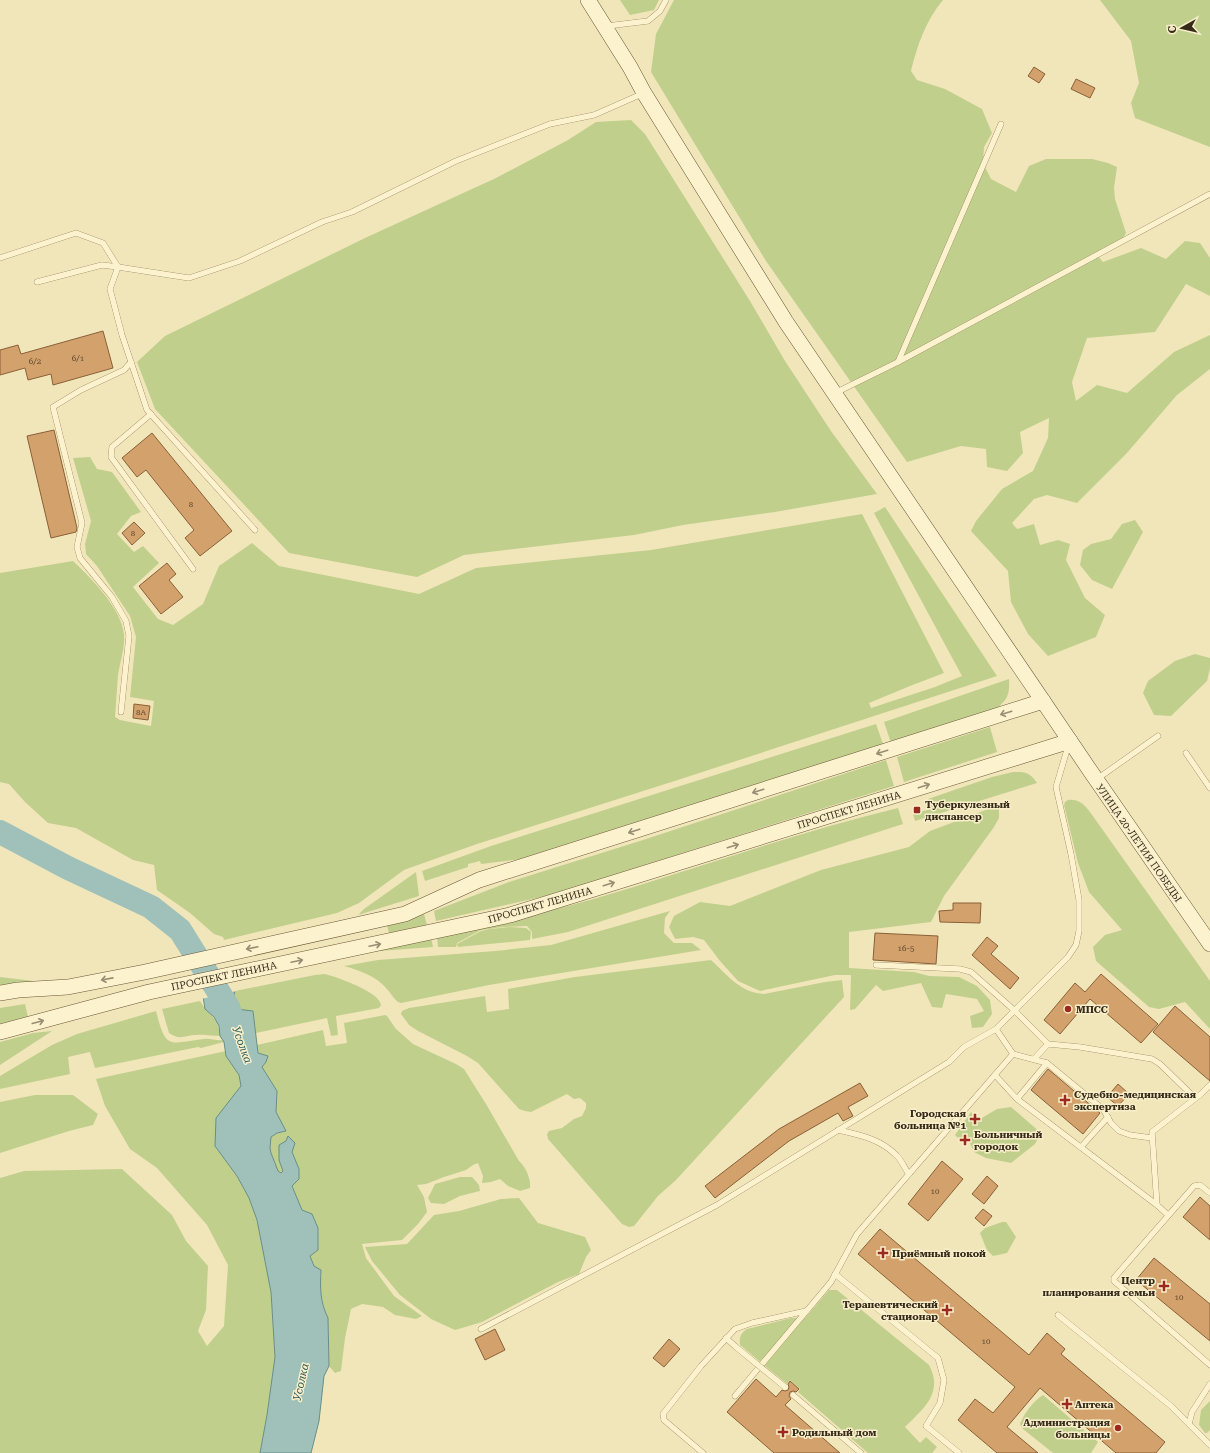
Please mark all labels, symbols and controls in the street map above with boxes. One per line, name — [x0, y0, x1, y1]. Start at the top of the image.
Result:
north arrow — [1162, 8, 1202, 48]
text: С — [1166, 24, 1180, 34]
house number: 6/1 — [72, 354, 85, 363]
house number: 6/2 — [29, 357, 42, 366]
house number: 8 — [189, 500, 194, 509]
house number: 8 — [131, 529, 136, 538]
house number: 8А — [136, 708, 146, 717]
one-way arrow — [1000, 709, 1012, 717]
one-way arrow — [875, 749, 888, 756]
one-way arrow — [917, 782, 930, 789]
street label: УЛИЦА 20-ЛЕТИЯ ПОБЕДЫ — [1094, 782, 1184, 904]
one-way arrow — [752, 788, 764, 796]
street label: ПРОСПЕКТ ЛЕНИНА — [796, 789, 902, 831]
place label: Туберкулезный диспансер — [925, 799, 1010, 822]
marker: Туберкулезный диспансер — [912, 805, 922, 815]
one-way arrow — [628, 828, 641, 835]
one-way arrow — [726, 842, 739, 849]
one-way arrow — [602, 880, 615, 887]
street label: ПРОСПЕКТ ЛЕНИНА — [487, 885, 593, 925]
one-way arrow — [368, 940, 381, 948]
house number: 16-5 — [898, 944, 915, 953]
one-way arrow — [245, 945, 258, 953]
one-way arrow — [290, 957, 303, 965]
street label: ПРОСПЕКТ ЛЕНИНА — [170, 959, 278, 993]
one-way arrow — [101, 976, 114, 984]
marker: МПСС — [1063, 1004, 1073, 1014]
place label: МПСС — [1076, 1004, 1108, 1015]
one-way arrow — [31, 1017, 44, 1025]
water label: Усолка — [229, 1025, 255, 1065]
place label: Судебно-медицинская экспертиза — [1074, 1089, 1197, 1112]
marker: Судебно-медицинская экспертиза — [1059, 1094, 1071, 1106]
place label: Городская больница №1 — [894, 1108, 967, 1131]
marker: Городская больница №1 — [969, 1113, 981, 1125]
place label: Больничный городок — [974, 1129, 1042, 1152]
marker: Больничный городок — [959, 1134, 971, 1146]
house number: 10 — [931, 1187, 940, 1196]
marker: Приёмный покой — [877, 1247, 889, 1259]
place label: Приёмный покой — [892, 1248, 986, 1259]
place label: Центр планирования семьи — [1043, 1275, 1155, 1298]
marker: Центр планирования семьи — [1158, 1280, 1170, 1292]
house number: 10 — [1175, 1293, 1184, 1302]
place label: Терапевтический стационар — [843, 1299, 938, 1322]
marker: Терапевтический стационар — [941, 1304, 953, 1316]
house number: 10 — [982, 1337, 991, 1346]
water label: Усолка — [290, 1362, 312, 1402]
marker: Аптека — [1062, 1399, 1072, 1409]
place label: Аптека — [1075, 1399, 1114, 1410]
place label: Администрация больницы — [1023, 1417, 1111, 1440]
marker: Администрация больницы — [1113, 1423, 1123, 1433]
marker: Родильный дом — [777, 1426, 789, 1438]
place label: Родильный дом — [792, 1427, 877, 1438]

